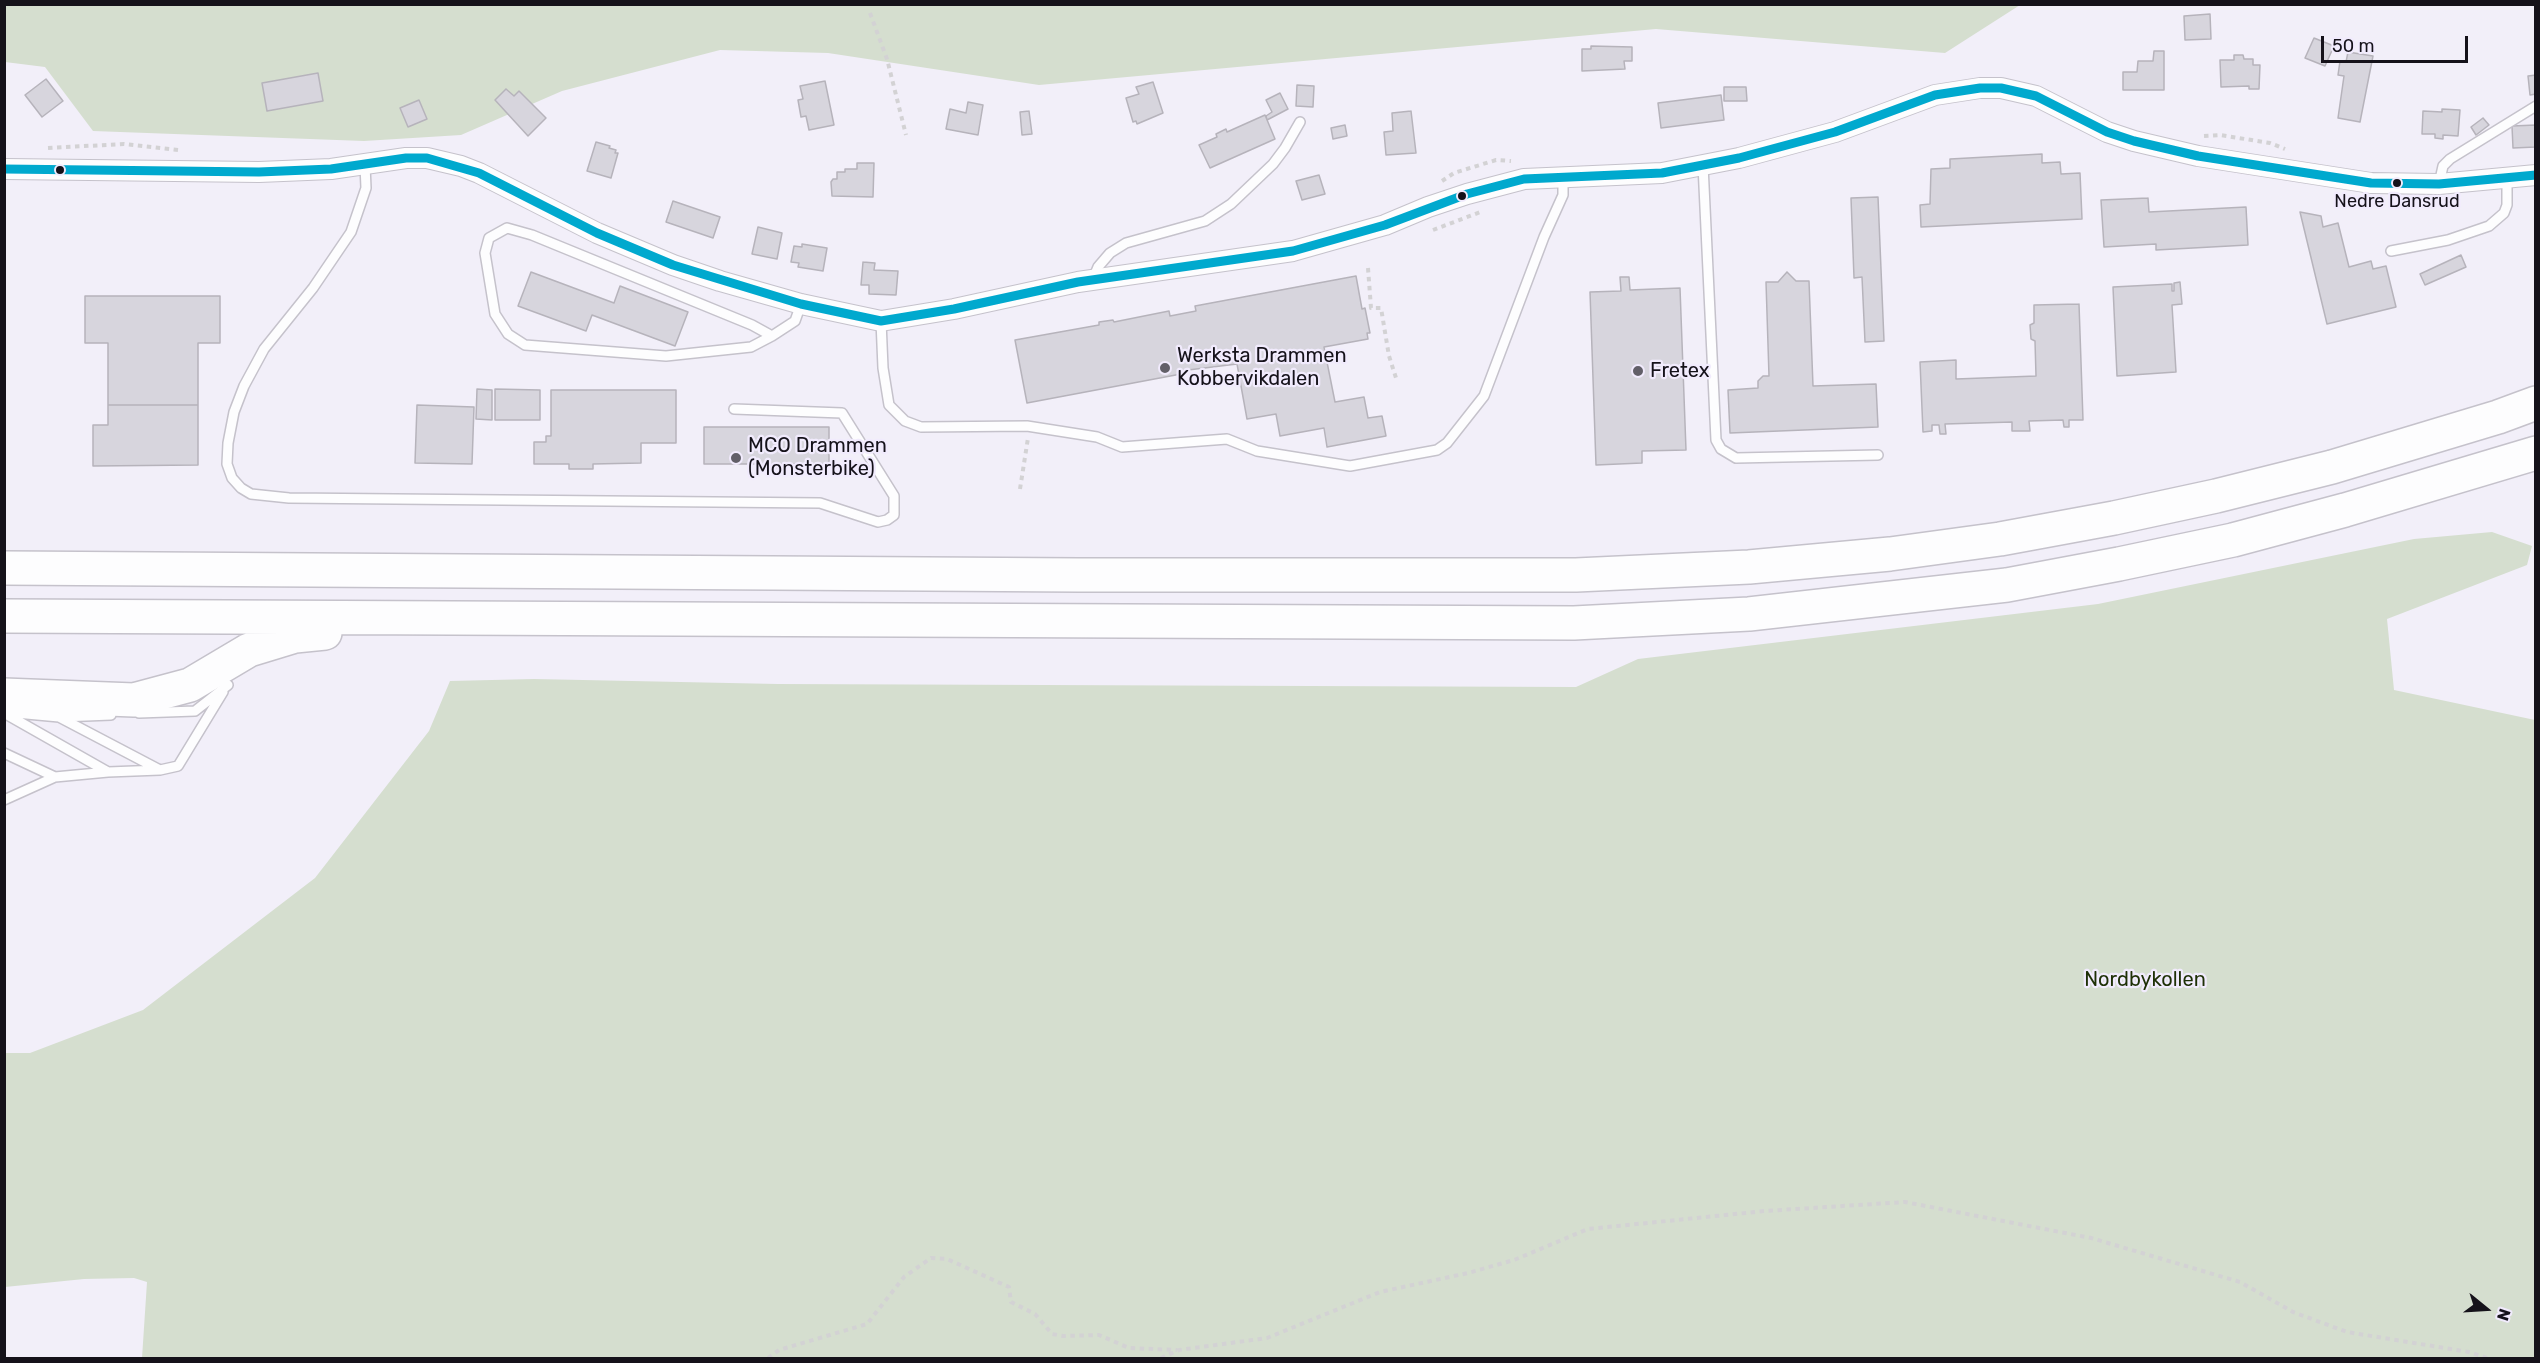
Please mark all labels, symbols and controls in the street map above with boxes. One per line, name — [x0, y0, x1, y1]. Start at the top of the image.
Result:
scale bar — [2324, 24, 2471, 62]
text: 50 m — [2332, 35, 2375, 57]
unlabelled marker — [54, 164, 66, 176]
marker: Nedre Dansrud — [2391, 177, 2403, 189]
unlabelled marker — [1456, 190, 1468, 202]
place label: Nedre Dansrud — [2334, 191, 2460, 213]
place label: Werksta Drammen Kobbervikdalen — [1177, 344, 1347, 391]
place label: Fretex — [1650, 359, 1710, 383]
marker: Werksta Drammen Kobbervikdalen — [1158, 361, 1172, 375]
marker: Fretex — [1631, 364, 1645, 378]
place label: MCO Drammen (Monsterbike) — [748, 434, 887, 481]
marker: MCO Drammen (Monsterbike) — [729, 451, 743, 465]
park label: Nordbykollen — [2084, 968, 2206, 992]
north arrow — [2456, 1279, 2516, 1339]
text: N — [2493, 1306, 2514, 1323]

